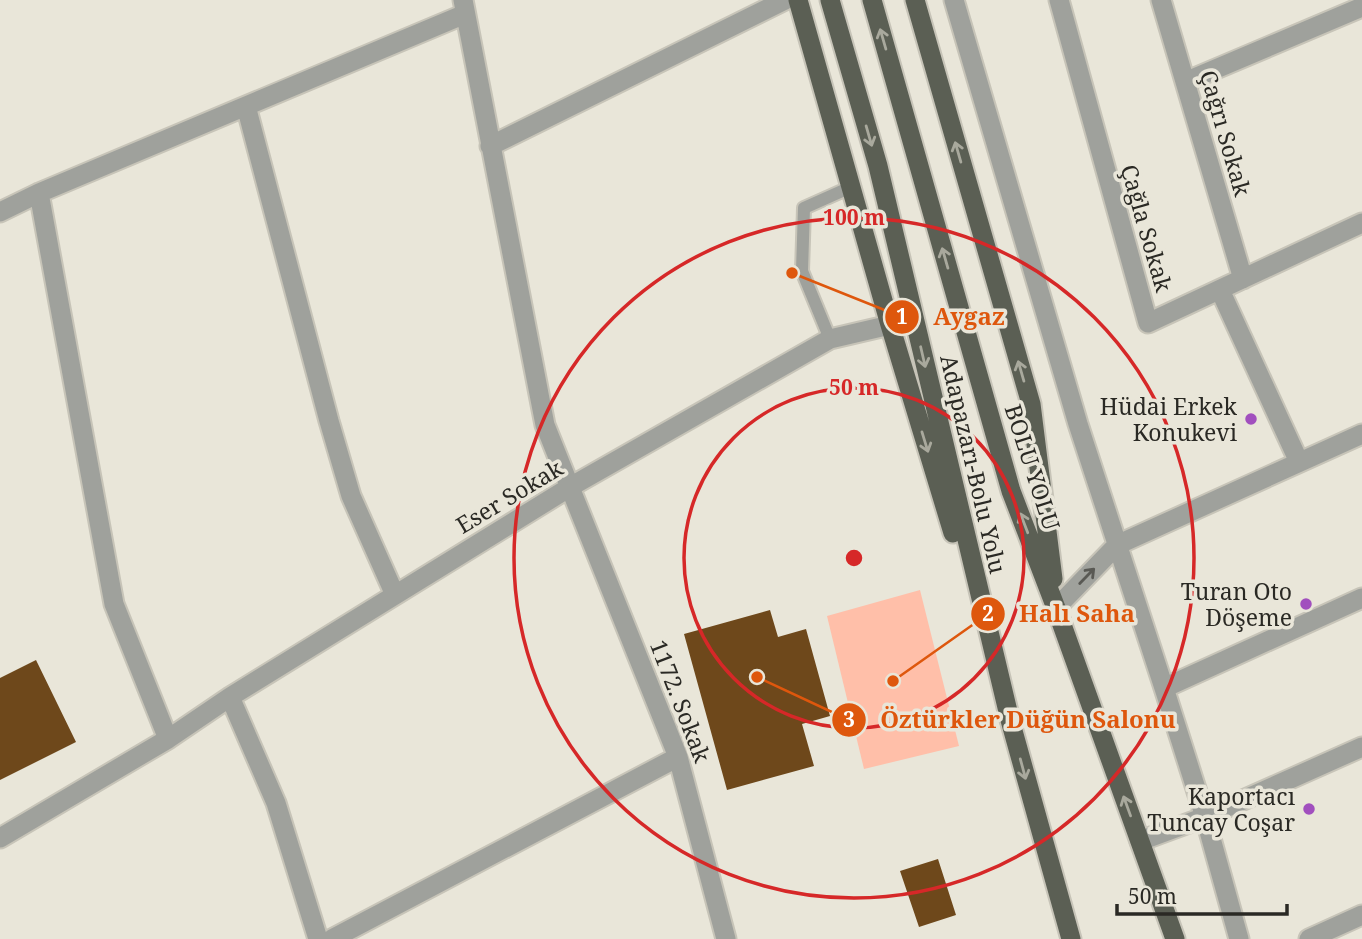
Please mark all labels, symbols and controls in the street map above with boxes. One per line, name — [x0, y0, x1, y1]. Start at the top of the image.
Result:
one-way arrow — [876, 28, 889, 50]
street label: Çağrı Sokak — [1193, 66, 1259, 200]
one-way arrow — [864, 125, 877, 147]
one-way arrow — [951, 141, 964, 163]
street label: Çağla Sokak — [1114, 161, 1181, 296]
text: 100 m — [823, 203, 885, 231]
one-way arrow — [938, 247, 951, 270]
callout: Aygaz — [885, 295, 1019, 340]
text: Aygaz — [933, 299, 1005, 332]
text: 1 — [896, 302, 908, 330]
one-way arrow — [917, 345, 930, 368]
street label: Adapazarı-Bolu Yolu — [933, 351, 1015, 577]
one-way arrow — [1014, 360, 1027, 382]
text: 50 m — [829, 373, 879, 401]
place label: Hüdai Erkek Konukevi — [1100, 390, 1238, 448]
street label: BOLU YOLU — [998, 400, 1069, 534]
marker: Hüdai Erkek Konukevi — [1243, 411, 1259, 427]
one-way arrow — [920, 431, 933, 453]
street label: Eser Sokak — [450, 451, 569, 540]
one-way arrow — [1016, 513, 1029, 534]
centre of rings — [842, 546, 866, 570]
one-way arrow — [1078, 568, 1095, 585]
place label: Turan Oto Döşeme — [1181, 575, 1292, 633]
callout: Halı Saha — [971, 591, 1149, 636]
text: Halı Saha — [1019, 596, 1135, 629]
marker: Turan Oto Döşeme — [1298, 596, 1314, 612]
text: 2 — [982, 599, 994, 627]
street label: 1172. Sokak — [643, 635, 719, 767]
callout: Öztürkler Düğün Salonu — [832, 697, 1190, 742]
text: Öztürkler Düğün Salonu — [880, 702, 1176, 735]
text: 3 — [843, 705, 855, 733]
one-way arrow — [1017, 757, 1030, 779]
place label: Kaportacı Tuncay Coşar — [1147, 780, 1296, 838]
one-way arrow — [1120, 795, 1132, 817]
marker: Kaportacı Tuncay Coşar — [1301, 801, 1317, 817]
scale bar — [1117, 872, 1287, 916]
text: 50 m — [1128, 882, 1177, 910]

